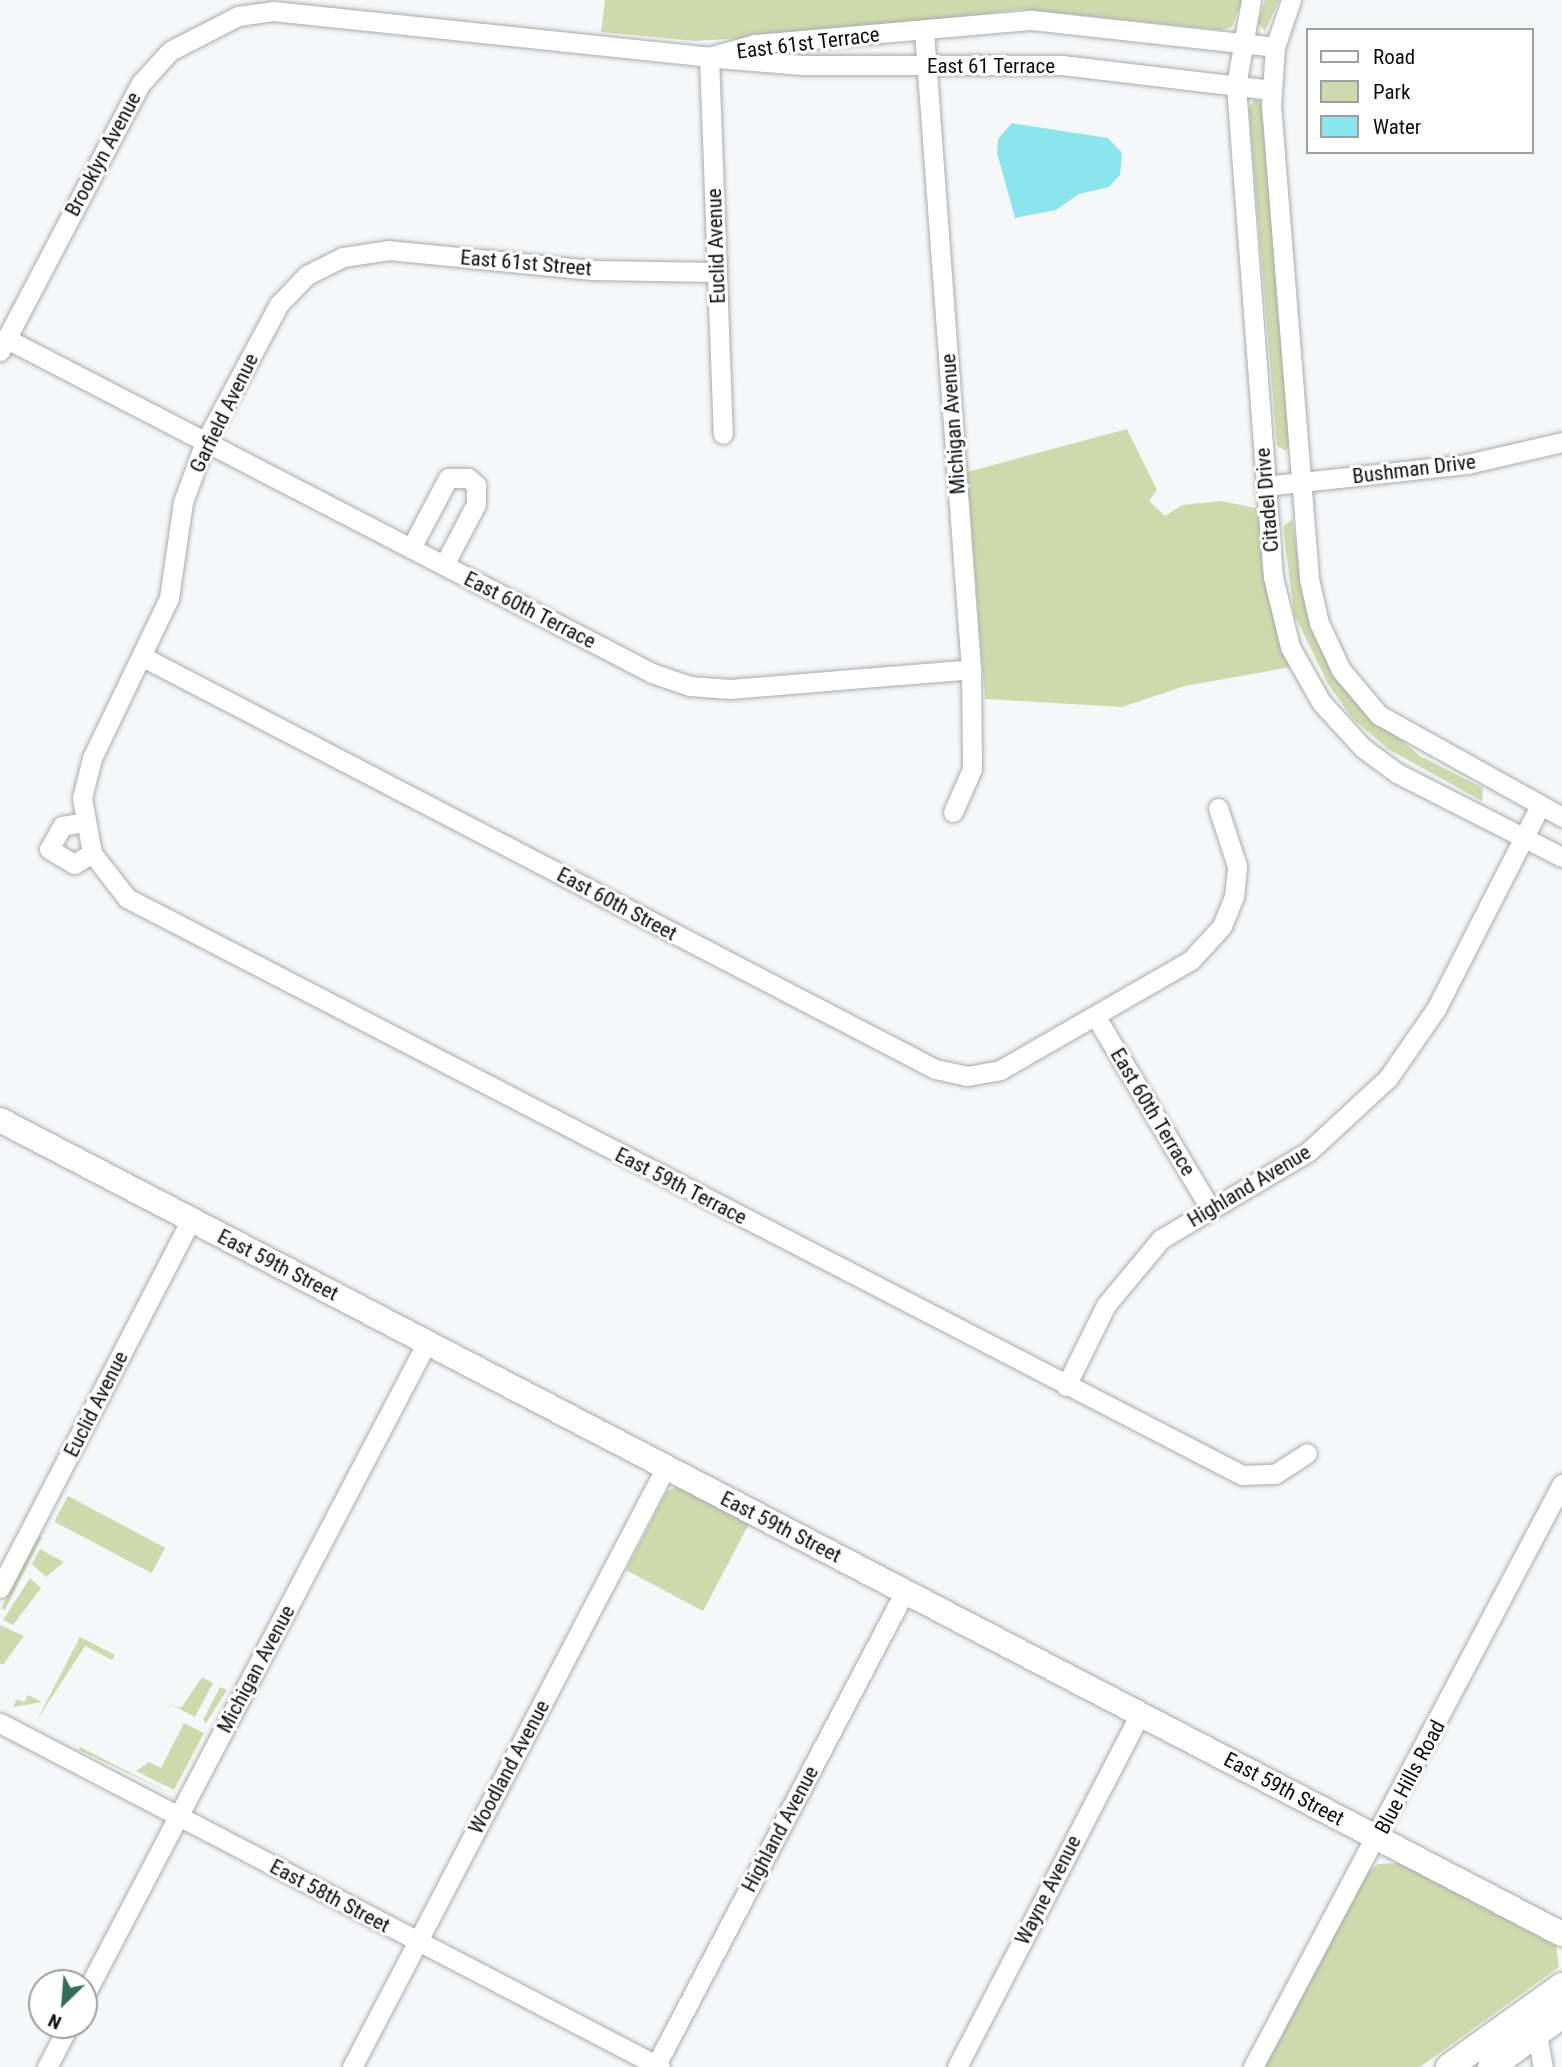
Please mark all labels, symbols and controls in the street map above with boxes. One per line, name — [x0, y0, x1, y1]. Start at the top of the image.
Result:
street label: East 61st Terrace — [735, 22, 881, 64]
legend — [1306, 28, 1534, 154]
text: Road — [1373, 45, 1415, 69]
street label: East 61 Terrace — [927, 53, 1055, 79]
text: Park — [1373, 80, 1410, 104]
street label: Brooklyn Avenue — [60, 88, 146, 220]
text: Water — [1373, 115, 1421, 139]
street label: Euclid Avenue — [701, 188, 731, 304]
street label: East 61st Street — [459, 245, 593, 281]
street label: Garfield Avenue — [184, 349, 264, 477]
street label: Michigan Avenue — [936, 353, 970, 495]
street label: Citadel Drive — [1250, 447, 1284, 553]
street label: Bushman Drive — [1351, 449, 1477, 489]
street label: East 60th Terrace — [460, 566, 600, 654]
street label: East 60th Street — [553, 862, 681, 946]
street label: East 60th Terrace — [1105, 1043, 1201, 1181]
street label: Highland Avenue — [1183, 1139, 1315, 1233]
street label: East 59th Terrace — [611, 1142, 751, 1230]
street label: East 59th Street — [213, 1224, 343, 1306]
street label: Euclid Avenue — [59, 1347, 133, 1461]
street label: East 59th Street — [716, 1486, 846, 1568]
street label: Michigan Avenue — [212, 1601, 300, 1737]
street label: Woodland Avenue — [463, 1696, 555, 1838]
street label: Blue Hills Road — [1370, 1716, 1450, 1838]
street label: East 59th Street — [1220, 1747, 1348, 1831]
street label: Highland Avenue — [736, 1762, 824, 1896]
street label: Wayne Avenue — [1010, 1831, 1086, 1949]
street label: East 58th Street — [266, 1854, 394, 1938]
north arrow — [28, 1969, 98, 2039]
text: N — [45, 2009, 65, 2035]

